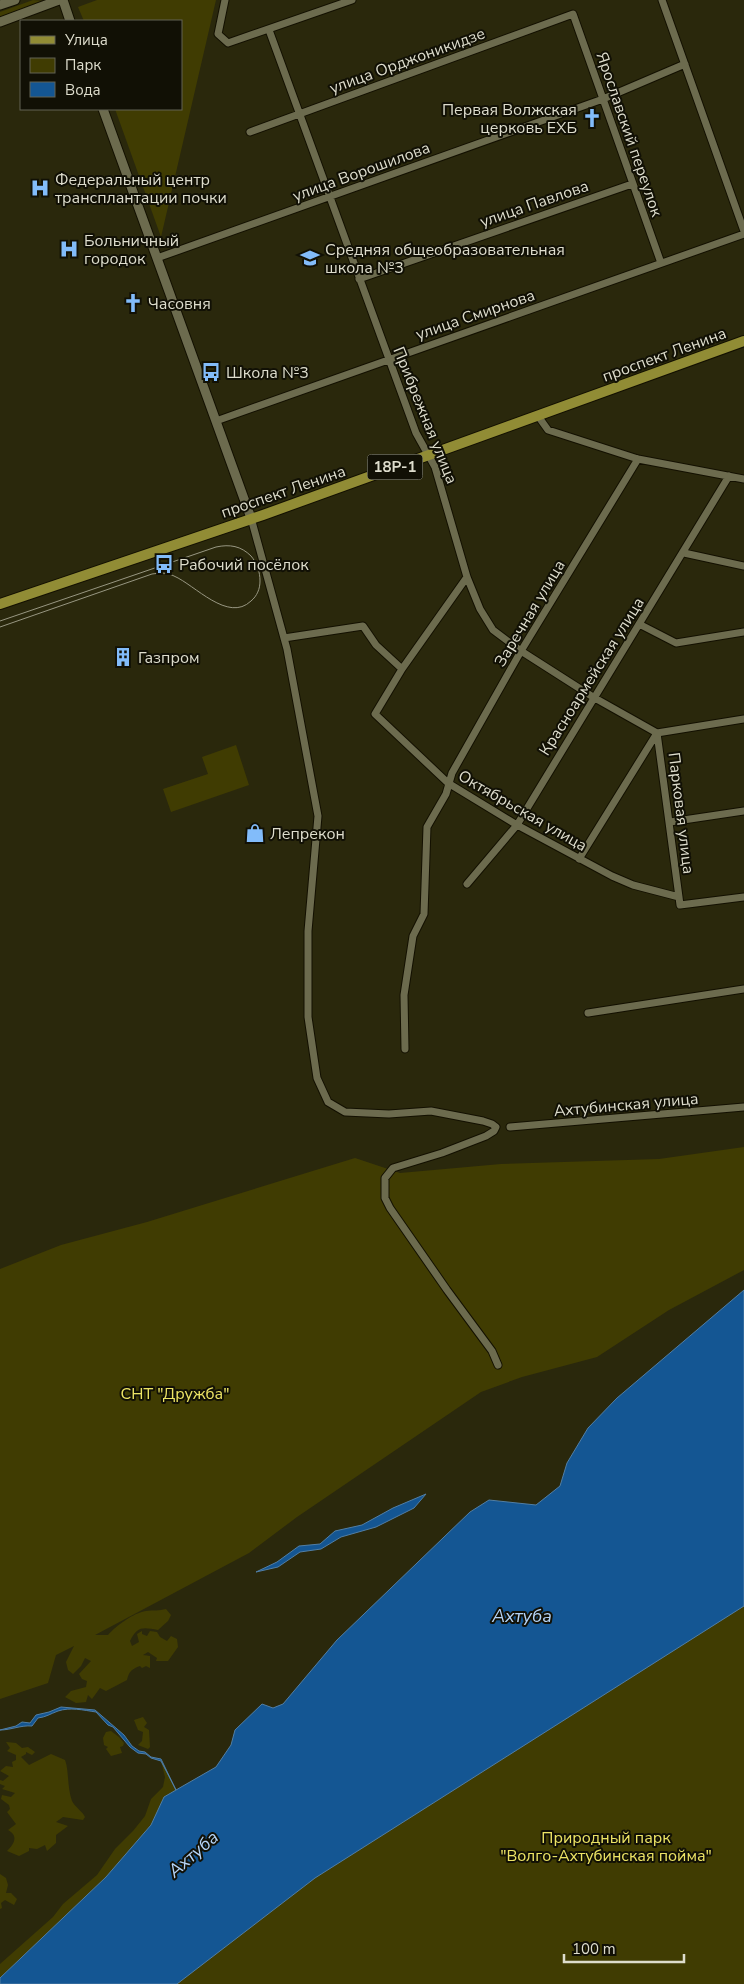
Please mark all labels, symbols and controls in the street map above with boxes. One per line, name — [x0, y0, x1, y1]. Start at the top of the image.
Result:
legend — [20, 20, 182, 110]
street label: улица Орджоникидзе — [326, 23, 488, 99]
text: Улица — [64, 30, 108, 50]
street label: Ярославский переулок — [591, 49, 668, 220]
text: Парк — [65, 55, 101, 75]
text: Вода — [65, 80, 101, 100]
place label: Первая Волжская церковь ЕХБ — [442, 99, 577, 139]
church icon: Первая Волжская церковь ЕХБ — [581, 107, 603, 129]
street label: улица Ворошилова — [289, 137, 433, 207]
place label: Федеральный центр трансплантации почки — [55, 169, 227, 209]
street label: улица Павлова — [477, 175, 592, 233]
hospital icon: Федеральный центр трансплантации почки — [29, 177, 51, 199]
place label: Больничный городок — [84, 230, 179, 270]
hospital icon: Больничный городок — [58, 238, 80, 260]
place label: Средняя общеобразовательная школа №3 — [325, 239, 565, 279]
school or university icon: Средняя общеобразовательная школа №3 — [299, 247, 321, 269]
street label: улица Смирнова — [413, 284, 538, 346]
church icon: Часовня — [122, 292, 144, 314]
place label: Часовня — [148, 293, 211, 315]
street label: проспект Ленина — [599, 322, 729, 388]
street label: Прибрежная улица — [388, 344, 463, 487]
bus stop icon: Школа №3 — [200, 361, 222, 383]
place label: Школа №3 — [226, 362, 309, 384]
road number: 18Р-1 — [368, 454, 422, 480]
street label: проспект Ленина — [218, 460, 349, 524]
bus stop icon: Рабочий посёлок — [153, 553, 175, 575]
place label: Рабочий посёлок — [179, 554, 309, 576]
street label: Заречная улица — [489, 556, 571, 671]
street label: Красноармейская улица — [534, 593, 650, 760]
building icon: Газпром — [112, 646, 134, 668]
place label: Газпром — [138, 647, 200, 669]
street label: Парковая улица — [663, 751, 699, 875]
street label: Октябрьская улица — [454, 765, 591, 857]
shop icon: Лепрекон — [244, 822, 266, 844]
place label: Лепрекон — [270, 823, 345, 845]
street label: Ахтубинская улица — [553, 1088, 699, 1122]
park label: СНТ "Дружба" — [121, 1383, 229, 1405]
water label: Ахтуба — [491, 1604, 552, 1628]
water label: Ахтуба — [162, 1825, 223, 1883]
park label: Природный парк "Волго-Ахтубинская пойма" — [500, 1827, 712, 1867]
scale bar — [564, 1932, 684, 1964]
text: 100 m — [572, 1939, 616, 1959]

